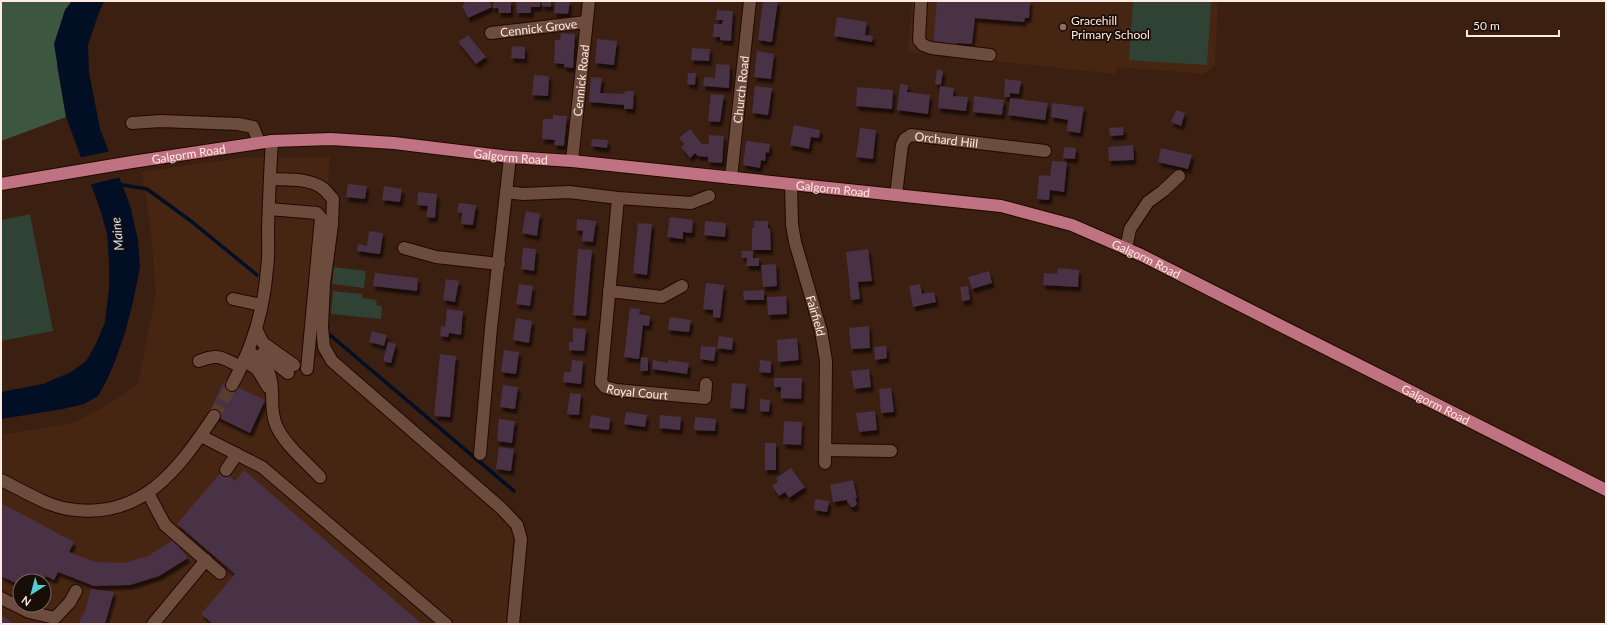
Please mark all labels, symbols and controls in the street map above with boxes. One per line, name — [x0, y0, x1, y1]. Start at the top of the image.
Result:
scale bar — [1467, 12, 1559, 38]
place label: Gracehill Primary School — [1071, 13, 1150, 42]
street label: Cennick Grove — [499, 16, 578, 39]
text: 50 m — [1473, 18, 1500, 33]
marker: Gracehill Primary School — [1058, 22, 1068, 32]
street label: Cennick Road — [569, 44, 592, 117]
street label: Church Road — [729, 55, 752, 124]
street label: Orchard Hill — [914, 128, 979, 150]
street label: Galgorm Road — [151, 141, 226, 166]
street label: Galgorm Road — [473, 145, 548, 167]
street label: Galgorm Road — [795, 177, 871, 200]
water label: Maine — [107, 216, 127, 252]
street label: Galgorm Road — [1110, 236, 1183, 281]
street label: Fairfield — [803, 293, 829, 337]
street label: Royal Court — [605, 380, 669, 402]
street label: Galgorm Road — [1399, 381, 1472, 428]
north arrow — [12, 573, 52, 613]
text: N — [19, 594, 33, 609]

